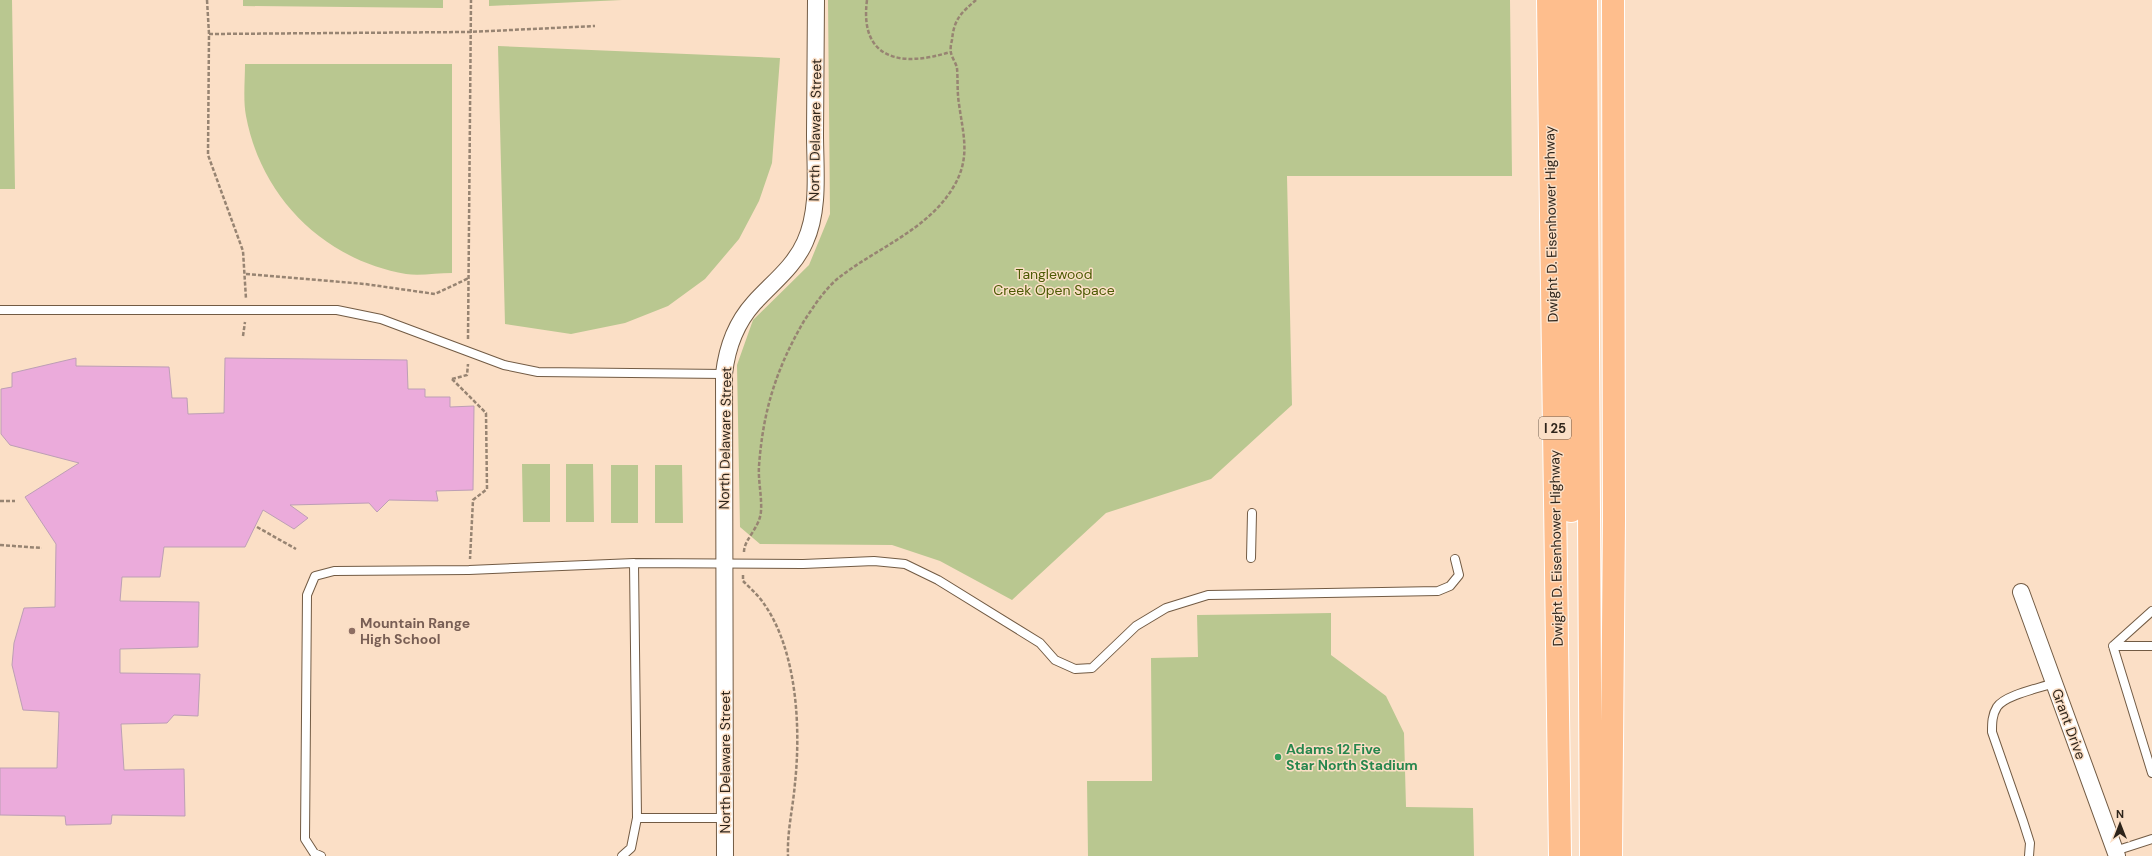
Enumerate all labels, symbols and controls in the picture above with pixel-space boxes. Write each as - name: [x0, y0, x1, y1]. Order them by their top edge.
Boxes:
- street label: North Delaware Street: [805, 58, 825, 202]
- street label: Dwight D. Eisenhower Highway: [1540, 125, 1562, 322]
- park label: Tanglewood Creek Open Space: [993, 265, 1115, 299]
- street label: North Delaware Street: [715, 366, 735, 510]
- road number: I 25: [1539, 417, 1571, 439]
- street label: Dwight D. Eisenhower Highway: [1545, 449, 1567, 646]
- place label: Mountain Range High School: [360, 614, 470, 648]
- marker: Mountain Range High School: [347, 626, 357, 636]
- street label: Grant Drive: [2048, 686, 2090, 762]
- street label: North Delaware Street: [716, 691, 734, 833]
- place label: Adams 12 Five Star North Stadium: [1286, 740, 1418, 774]
- marker: Adams 12 Five Star North Stadium: [1273, 752, 1283, 762]
- north arrow: [2100, 804, 2140, 844]
- text: N: [2116, 807, 2124, 821]

